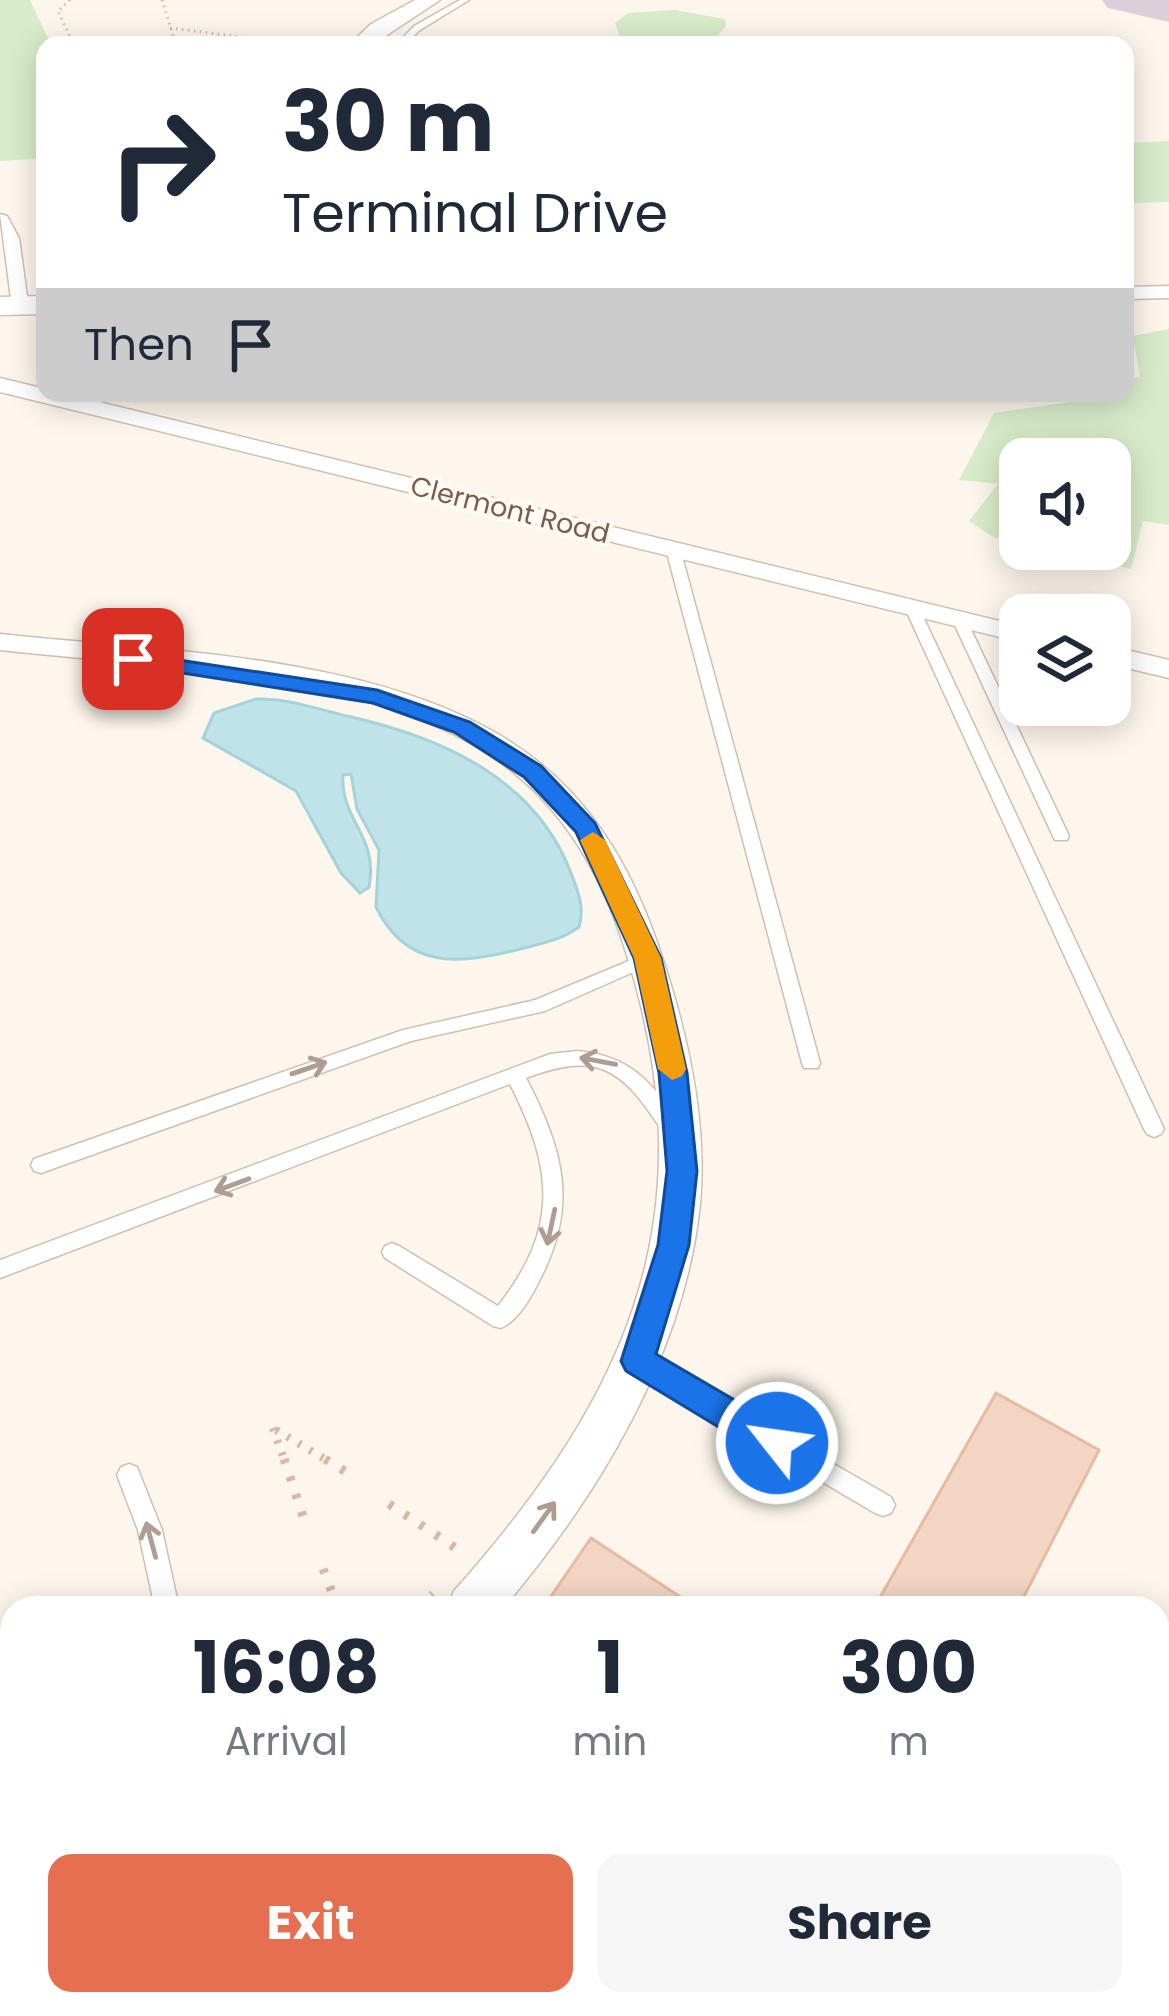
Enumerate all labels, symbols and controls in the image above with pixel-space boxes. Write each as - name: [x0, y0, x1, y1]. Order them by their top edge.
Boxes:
- text: 30 m: [282, 63, 494, 180]
- icon: right: [84, 84, 240, 240]
- text: Terminal Drive: [282, 175, 668, 251]
- icon: arrive: [218, 312, 284, 378]
- text: Then: [84, 313, 194, 376]
- map controls: [999, 438, 1131, 726]
- button: sound: [999, 438, 1131, 570]
- street label: Clermont Road: [407, 467, 614, 552]
- button: layers: [999, 594, 1131, 726]
- pin: [82, 608, 184, 710]
- icon: arrive: [100, 626, 166, 692]
- one-way arrow: [579, 1049, 618, 1071]
- one-way arrow: [289, 1056, 327, 1078]
- one-way arrow: [214, 1176, 251, 1198]
- one-way arrow: [539, 1207, 561, 1246]
- position arrow: [714, 1380, 840, 1506]
- one-way arrow: [530, 1501, 556, 1534]
- one-way arrow: [139, 1522, 161, 1560]
- text: 16:08: [193, 1617, 380, 1718]
- text: 1: [596, 1617, 623, 1718]
- text: 300: [840, 1617, 977, 1718]
- text: Arrival: [225, 1714, 348, 1769]
- text: min: [572, 1714, 647, 1769]
- text: m: [888, 1714, 929, 1769]
- button: Exit: [48, 1854, 573, 1992]
- button: Share: [597, 1854, 1122, 1992]

